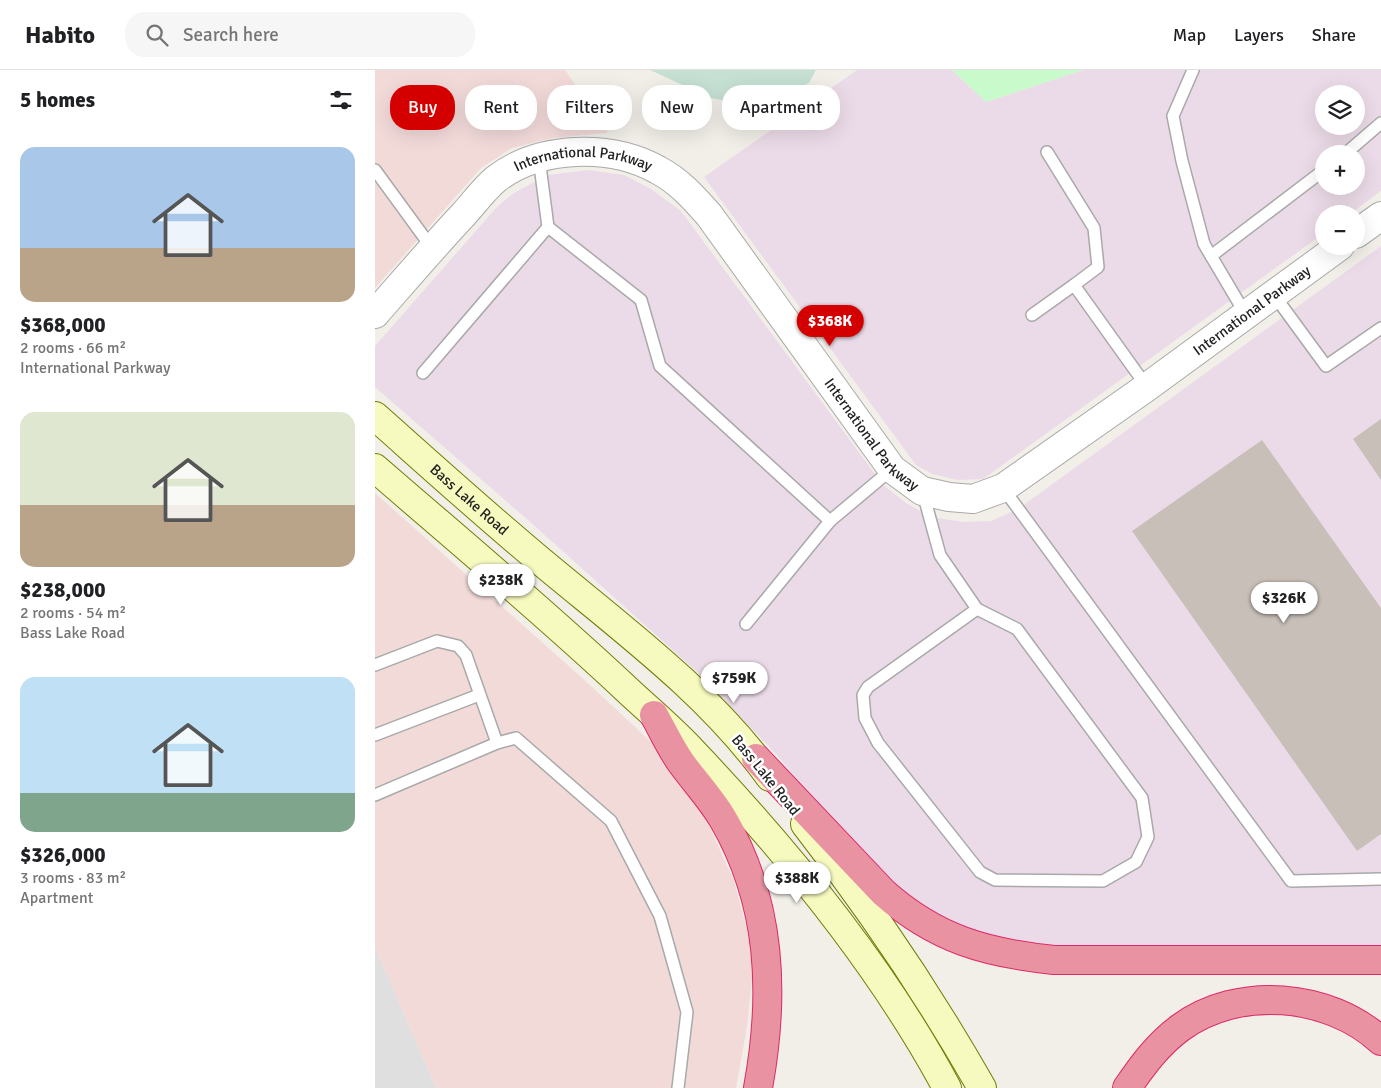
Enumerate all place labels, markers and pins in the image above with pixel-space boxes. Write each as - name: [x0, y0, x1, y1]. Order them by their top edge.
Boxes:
- pin: $368K: [795, 304, 865, 347]
- pin: $238K: [466, 564, 536, 606]
- pin: $326K: [1249, 582, 1319, 624]
- pin: $759K: [699, 662, 769, 704]
- pin: $388K: [762, 862, 832, 904]

